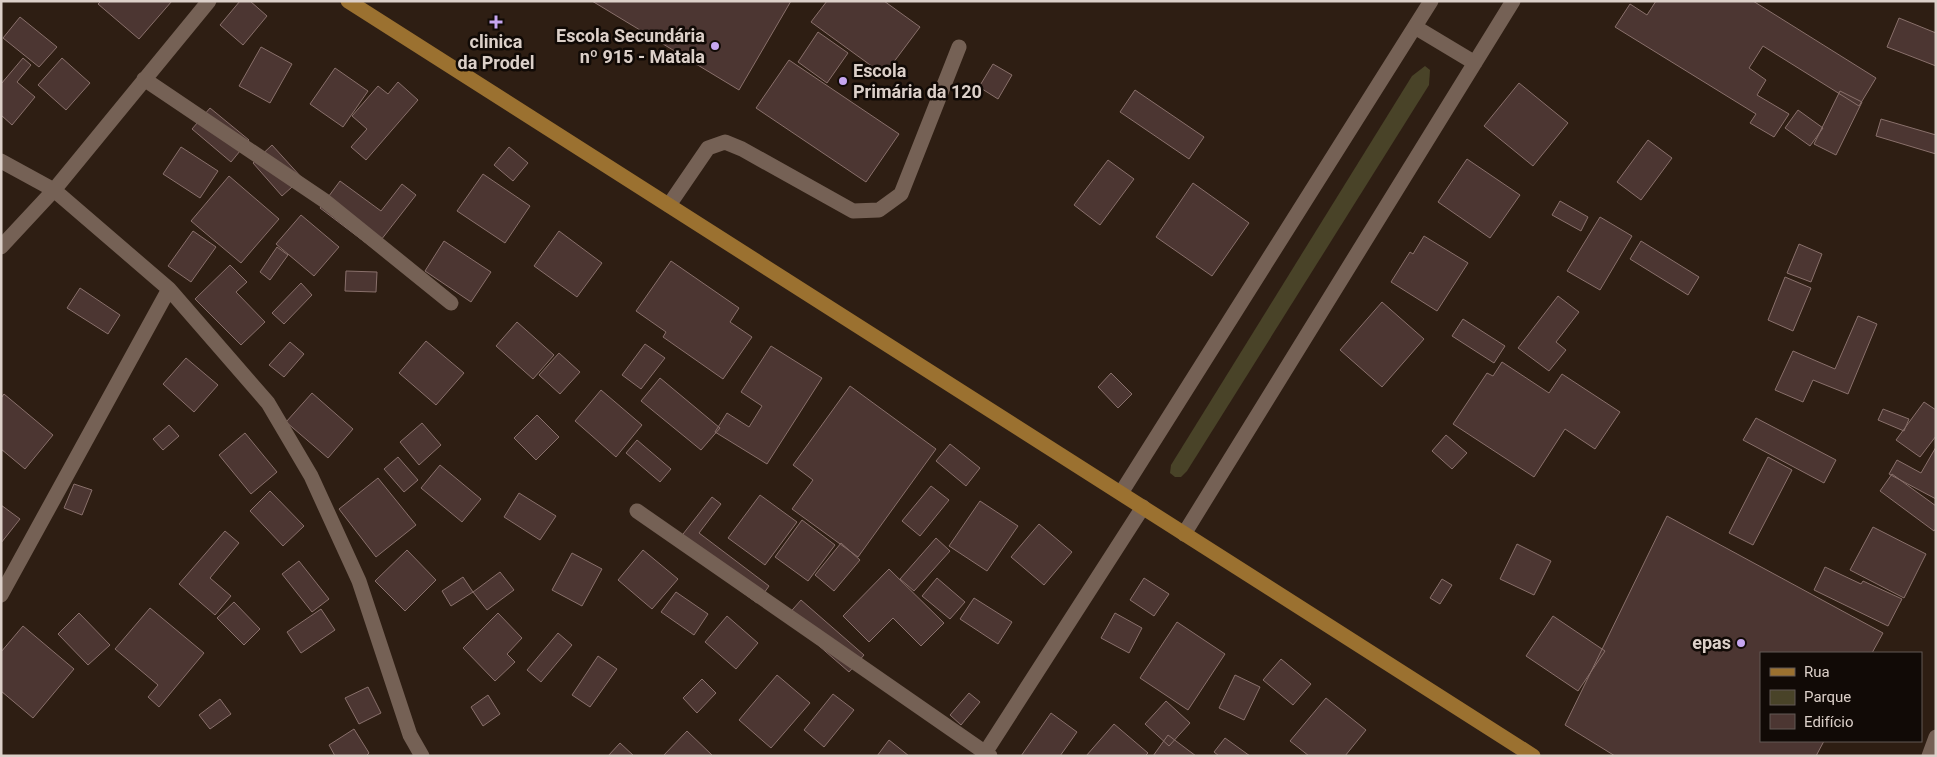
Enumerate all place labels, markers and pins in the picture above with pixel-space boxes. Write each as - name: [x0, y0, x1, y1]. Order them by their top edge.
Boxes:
- marker: clinica da Prodel: [489, 15, 503, 29]
- place label: Escola Secundária nº 915 - Matala: [556, 25, 705, 67]
- place label: clinica da Prodel: [458, 31, 534, 73]
- marker: Escola Secundária nº 915 - Matala: [709, 40, 721, 52]
- place label: Escola Primária da 120: [853, 60, 982, 102]
- marker: Escola Primária da 120: [837, 75, 849, 87]
- place label: epas: [1692, 632, 1731, 653]
- marker: epas: [1735, 637, 1747, 649]

